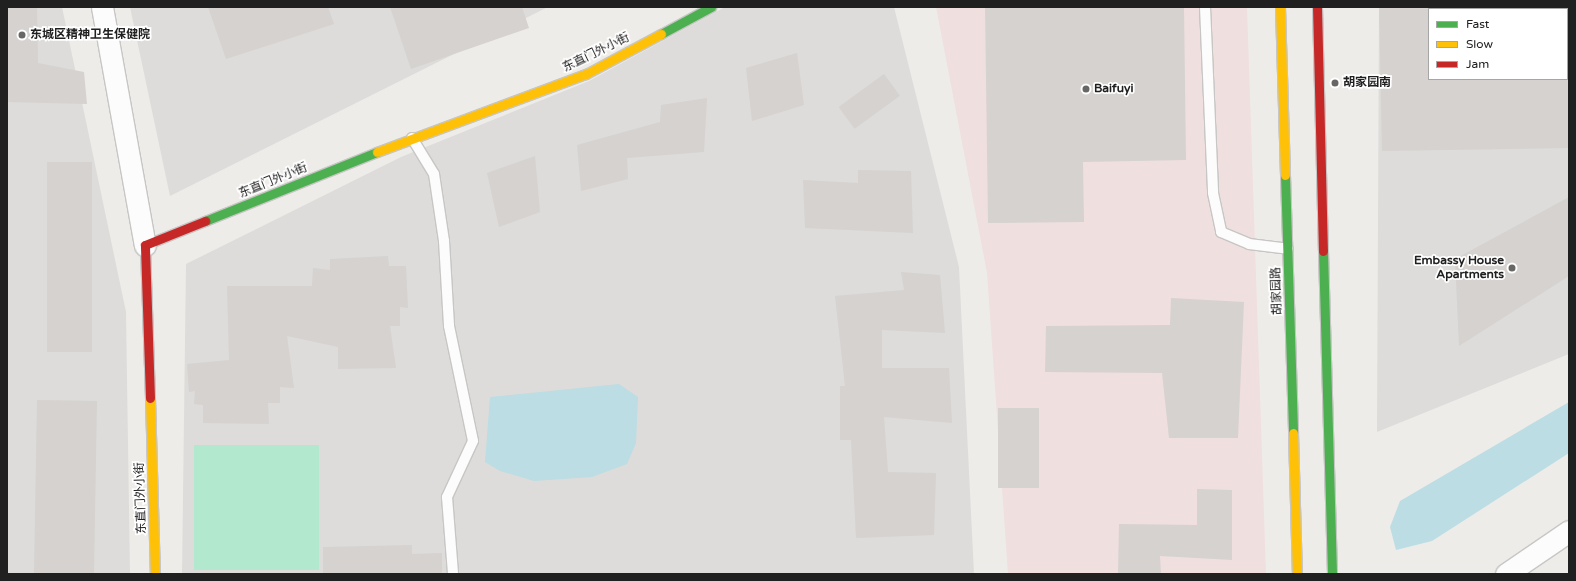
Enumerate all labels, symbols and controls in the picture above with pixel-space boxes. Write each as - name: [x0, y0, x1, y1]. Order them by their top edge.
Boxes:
- legend: [1428, 8, 1568, 80]
- text: Fast: [1466, 17, 1489, 31]
- place label: 东城区精神卫生保健院: [30, 28, 150, 42]
- marker: 东城区精神卫生保健院: [17, 30, 27, 40]
- street label: 东直门外小街: [560, 31, 632, 75]
- text: Slow: [1466, 37, 1493, 51]
- text: Jam: [1466, 57, 1489, 71]
- place label: 胡家园南: [1343, 76, 1391, 90]
- marker: 胡家园南: [1330, 78, 1340, 88]
- place label: Baifuyi: [1094, 82, 1133, 96]
- marker: Baifuyi: [1081, 84, 1091, 94]
- street label: 东直门外小街: [237, 161, 309, 201]
- place label: Embassy House Apartments: [1414, 254, 1504, 282]
- marker: Embassy House Apartments: [1507, 263, 1517, 273]
- street label: 胡家园路: [1269, 267, 1285, 315]
- street label: 东直门外小街: [133, 462, 149, 534]

